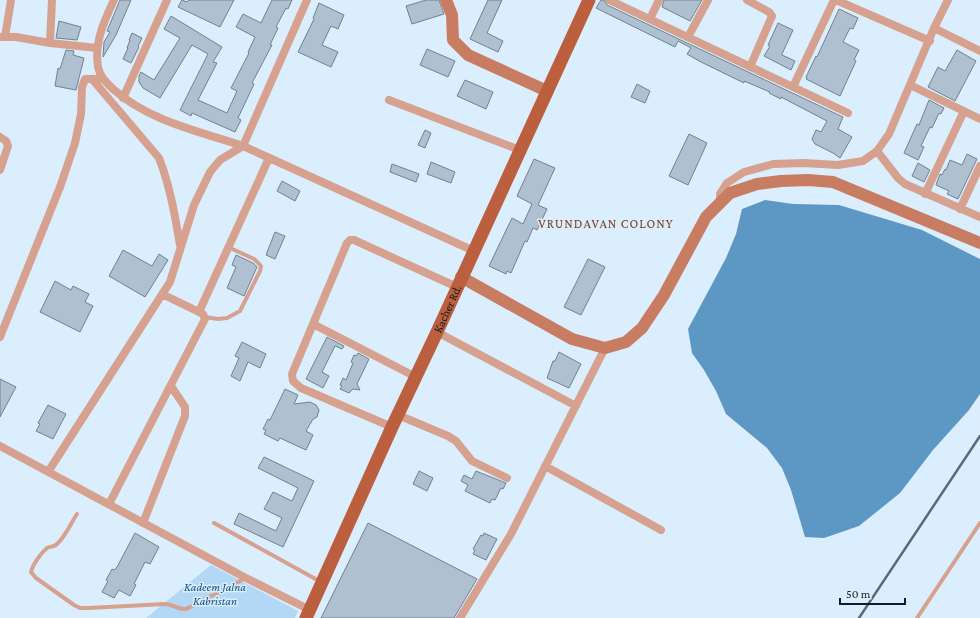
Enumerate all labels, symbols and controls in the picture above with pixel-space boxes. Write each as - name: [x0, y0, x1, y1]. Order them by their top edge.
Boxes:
- district label: VRUNDAVAN COLONY: [538, 216, 674, 231]
- street label: Kacher Rd.: [431, 283, 465, 335]
- park label: Kadeem Jalna Kabristan: [184, 580, 246, 608]
- scale bar: [840, 580, 905, 606]
- text: 50 m: [846, 587, 871, 601]

